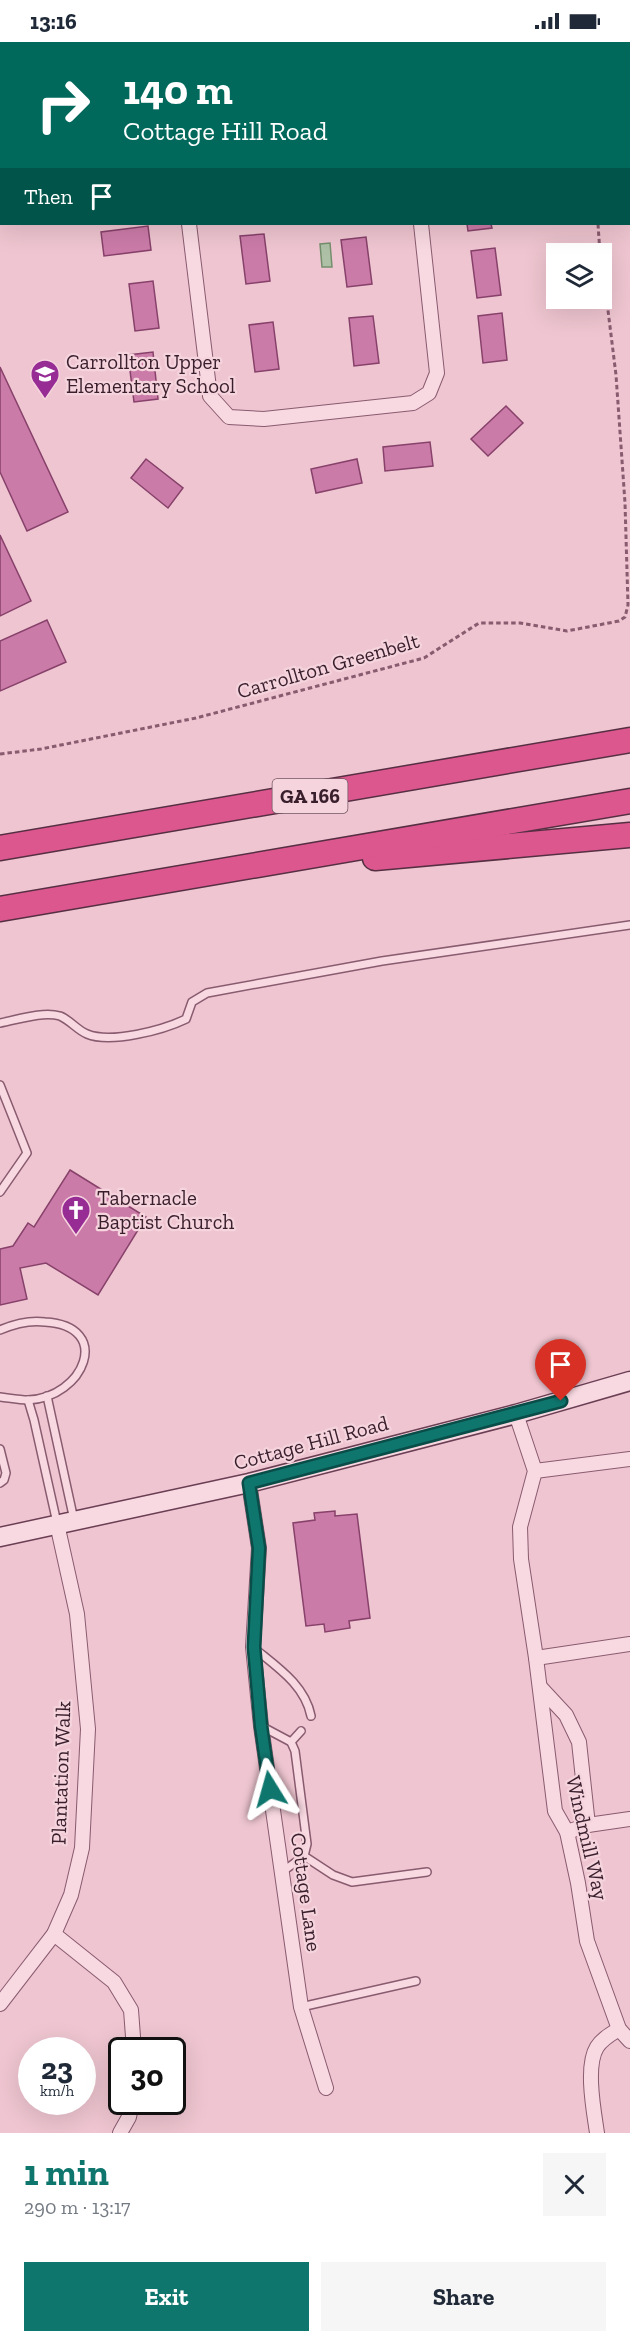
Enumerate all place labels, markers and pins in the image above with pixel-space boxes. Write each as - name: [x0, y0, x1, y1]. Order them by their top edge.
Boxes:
- place label: Carrollton Upper Elementary School: [66, 349, 236, 398]
- school or university icon: Carrollton Upper Elementary School: [29, 358, 61, 400]
- place label: Tabernacle Baptist Church: [97, 1185, 234, 1234]
- church icon: Tabernacle Baptist Church: [60, 1194, 92, 1236]
- pin: [535, 1339, 586, 1401]

